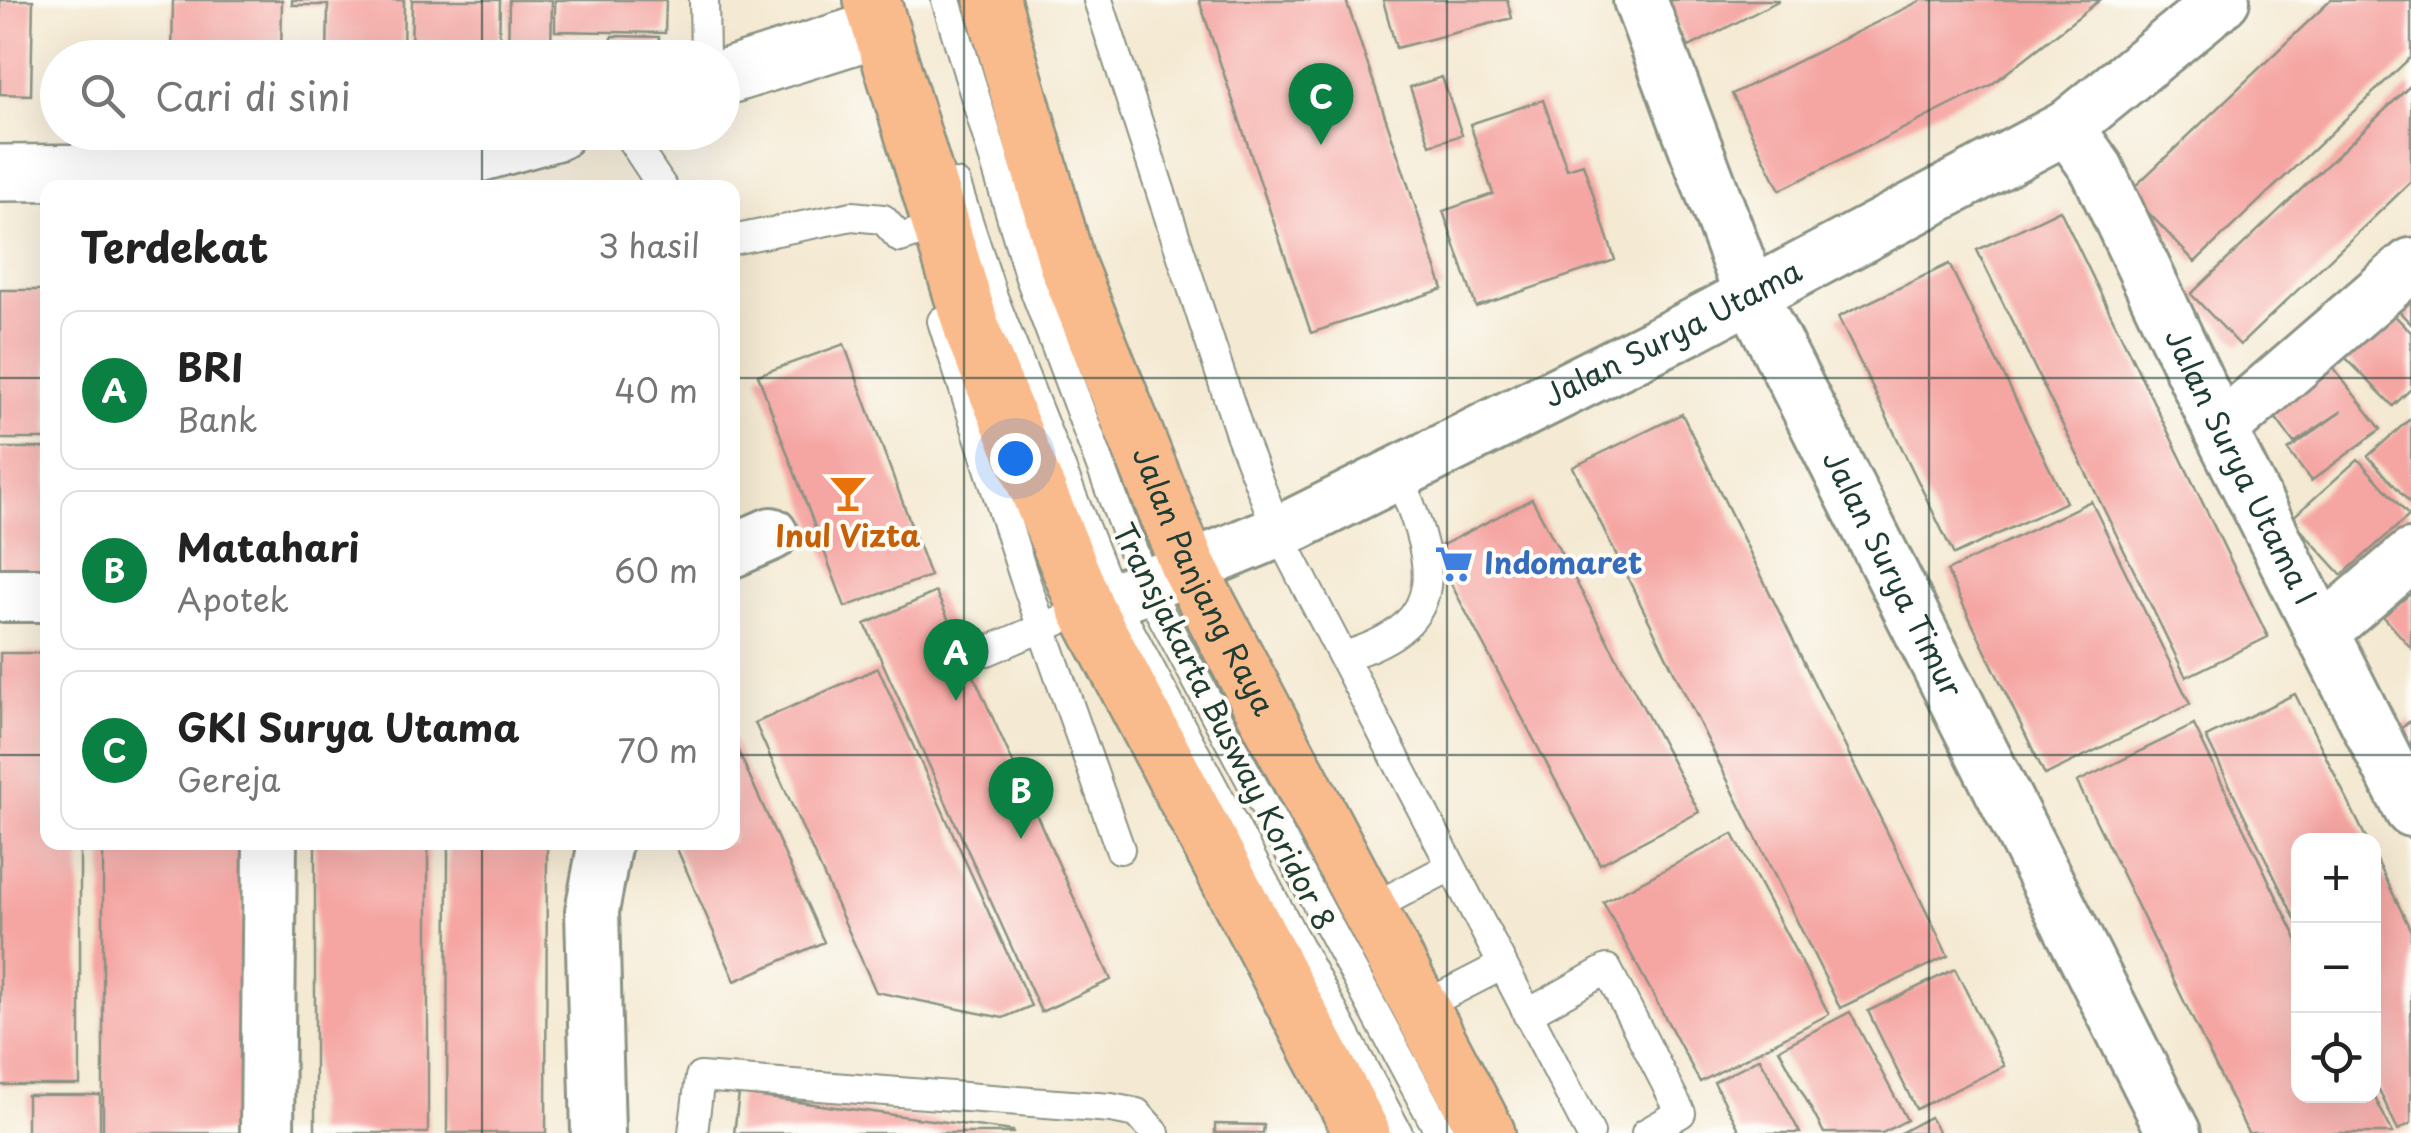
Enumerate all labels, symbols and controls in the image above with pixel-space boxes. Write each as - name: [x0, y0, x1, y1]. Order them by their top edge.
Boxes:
- search box: [40, 40, 740, 150]
- pin: C: [1288, 62, 1354, 145]
- text: Cari di sini: [155, 67, 351, 124]
- icon: search: [75, 68, 130, 123]
- text: Terdekat: [80, 214, 268, 277]
- text: 3 hasil: [598, 221, 700, 269]
- street label: Jalan Surya Utama: [1535, 247, 1809, 417]
- street label: Jalan Surya Utama I: [2155, 320, 2329, 612]
- text: BRI: [177, 338, 243, 395]
- text: A: [102, 366, 127, 414]
- text: 40 m: [614, 366, 698, 414]
- text: Bank: [177, 395, 257, 443]
- your location: [990, 433, 1041, 484]
- street label: Jalan Panjang Raya: [1123, 440, 1288, 723]
- street label: Jalan Surya Timur: [1813, 442, 1976, 705]
- bar icon: Inul Vizta: [827, 472, 869, 514]
- place label: Inul Vizta: [775, 512, 921, 557]
- street label: Transjakarta Busway Koridor 8: [1103, 514, 1348, 937]
- text: Matahari: [177, 518, 359, 575]
- place label: Indomaret: [1484, 539, 1642, 584]
- supermarket icon: Indomaret: [1433, 543, 1475, 585]
- text: B: [104, 546, 125, 594]
- text: 60 m: [614, 546, 698, 594]
- text: Apotek: [177, 575, 289, 623]
- pin: A: [924, 618, 988, 701]
- text: GKI Surya Utama: [177, 698, 520, 755]
- text: C: [102, 726, 127, 774]
- text: 70 m: [618, 726, 698, 774]
- text: Gereja: [177, 755, 281, 803]
- pin: B: [988, 756, 1054, 839]
- map controls: [2291, 833, 2381, 1103]
- button: +: [2291, 833, 2381, 923]
- button: −: [2291, 923, 2381, 1013]
- button: locate: [2291, 1013, 2381, 1103]

